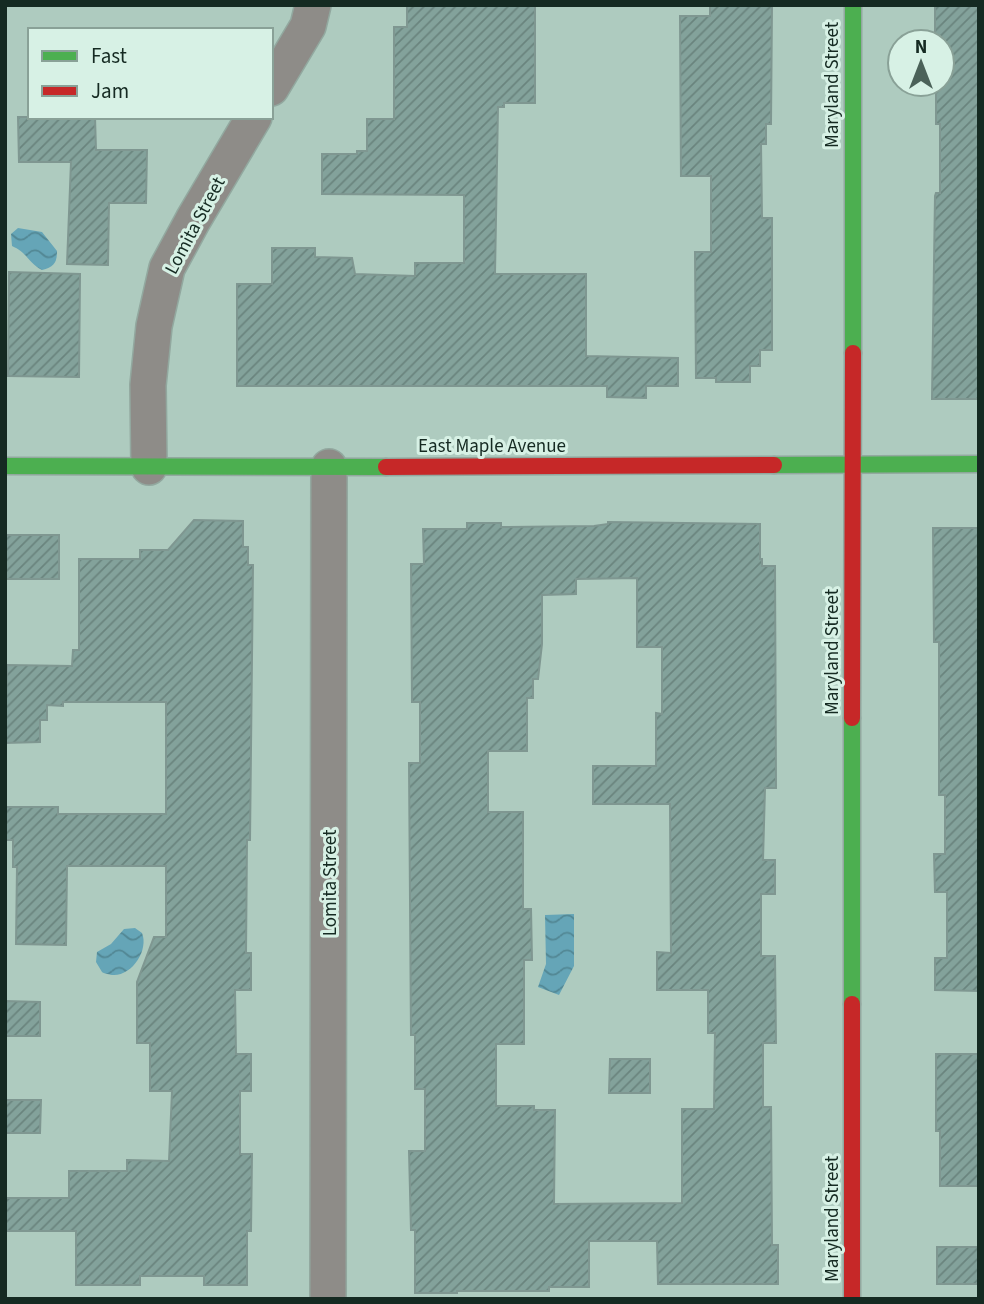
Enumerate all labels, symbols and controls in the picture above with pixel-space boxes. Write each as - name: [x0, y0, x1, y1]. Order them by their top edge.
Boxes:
- street label: Maryland Street: [819, 21, 846, 148]
- legend: [28, 28, 273, 119]
- north arrow: [886, 28, 956, 98]
- text: N: [915, 34, 927, 61]
- text: Fast: [91, 41, 127, 71]
- text: Jam: [91, 76, 129, 106]
- street label: Lomita Street: [158, 172, 233, 279]
- street label: East Maple Avenue: [418, 433, 566, 460]
- street label: Maryland Street: [819, 588, 846, 715]
- street label: Lomita Street: [317, 829, 344, 936]
- street label: Maryland Street: [819, 1155, 846, 1282]

